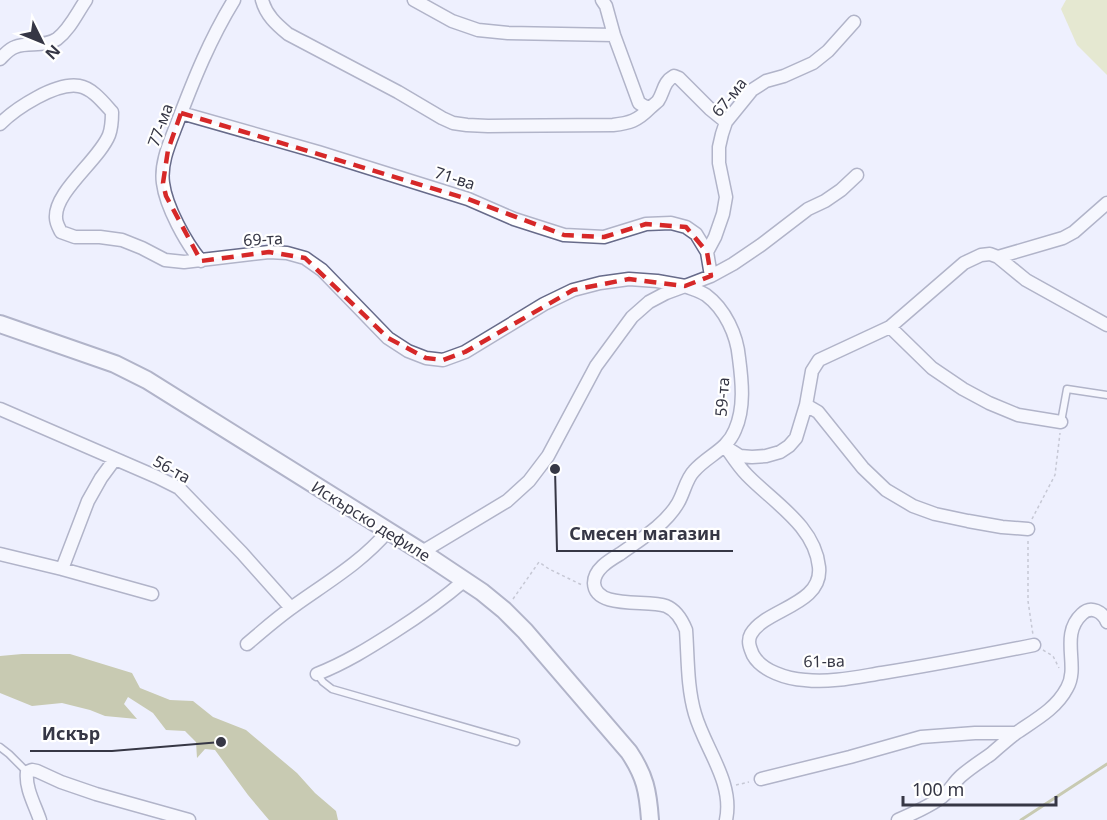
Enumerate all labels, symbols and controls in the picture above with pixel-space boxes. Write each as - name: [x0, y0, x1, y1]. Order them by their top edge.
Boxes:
- north arrow: [12, 12, 72, 72]
- text: N: [40, 40, 65, 64]
- street label: 67-ма: [706, 73, 752, 121]
- street label: 77-ма: [142, 100, 178, 150]
- street label: 71-ва: [432, 161, 478, 195]
- street label: 69-та: [243, 227, 283, 251]
- street label: 59-та: [710, 377, 734, 417]
- street label: 56-та: [149, 450, 195, 488]
- street label: Искърско дефиле: [307, 476, 435, 567]
- callout: Смесен магазин: [557, 515, 733, 551]
- text: Смесен магазин: [569, 521, 721, 545]
- street label: 61-ва: [803, 650, 845, 672]
- callout: Искър: [30, 715, 112, 751]
- text: Искър: [42, 721, 100, 745]
- scale bar: [903, 769, 1056, 807]
- text: 100 m: [912, 777, 964, 801]

